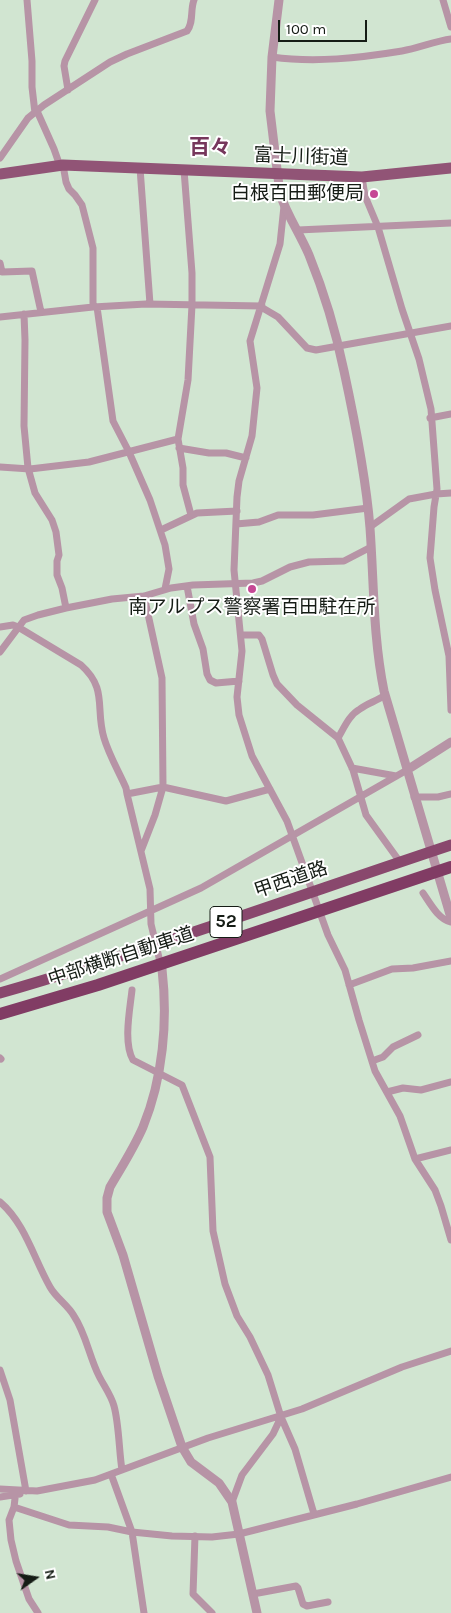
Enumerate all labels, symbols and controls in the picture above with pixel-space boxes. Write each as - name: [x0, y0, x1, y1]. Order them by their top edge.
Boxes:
- scale bar: [281, 10, 370, 42]
- text: 100 m: [286, 20, 326, 38]
- district label: 百々: [189, 135, 231, 161]
- street label: 富士川街道: [253, 144, 349, 170]
- place label: 白根百田郵便局: [231, 183, 364, 205]
- marker: 白根百田郵便局: [368, 188, 380, 200]
- marker: 南アルプス警察署百田駐在所: [246, 583, 258, 595]
- place label: 南アルプス警察署百田駐在所: [129, 597, 375, 619]
- street label: 甲西道路: [251, 857, 331, 903]
- road number: 52: [210, 906, 242, 938]
- street label: 中部横断自動車道: [45, 923, 197, 991]
- north arrow: [10, 1553, 60, 1603]
- text: N: [41, 1568, 60, 1581]

